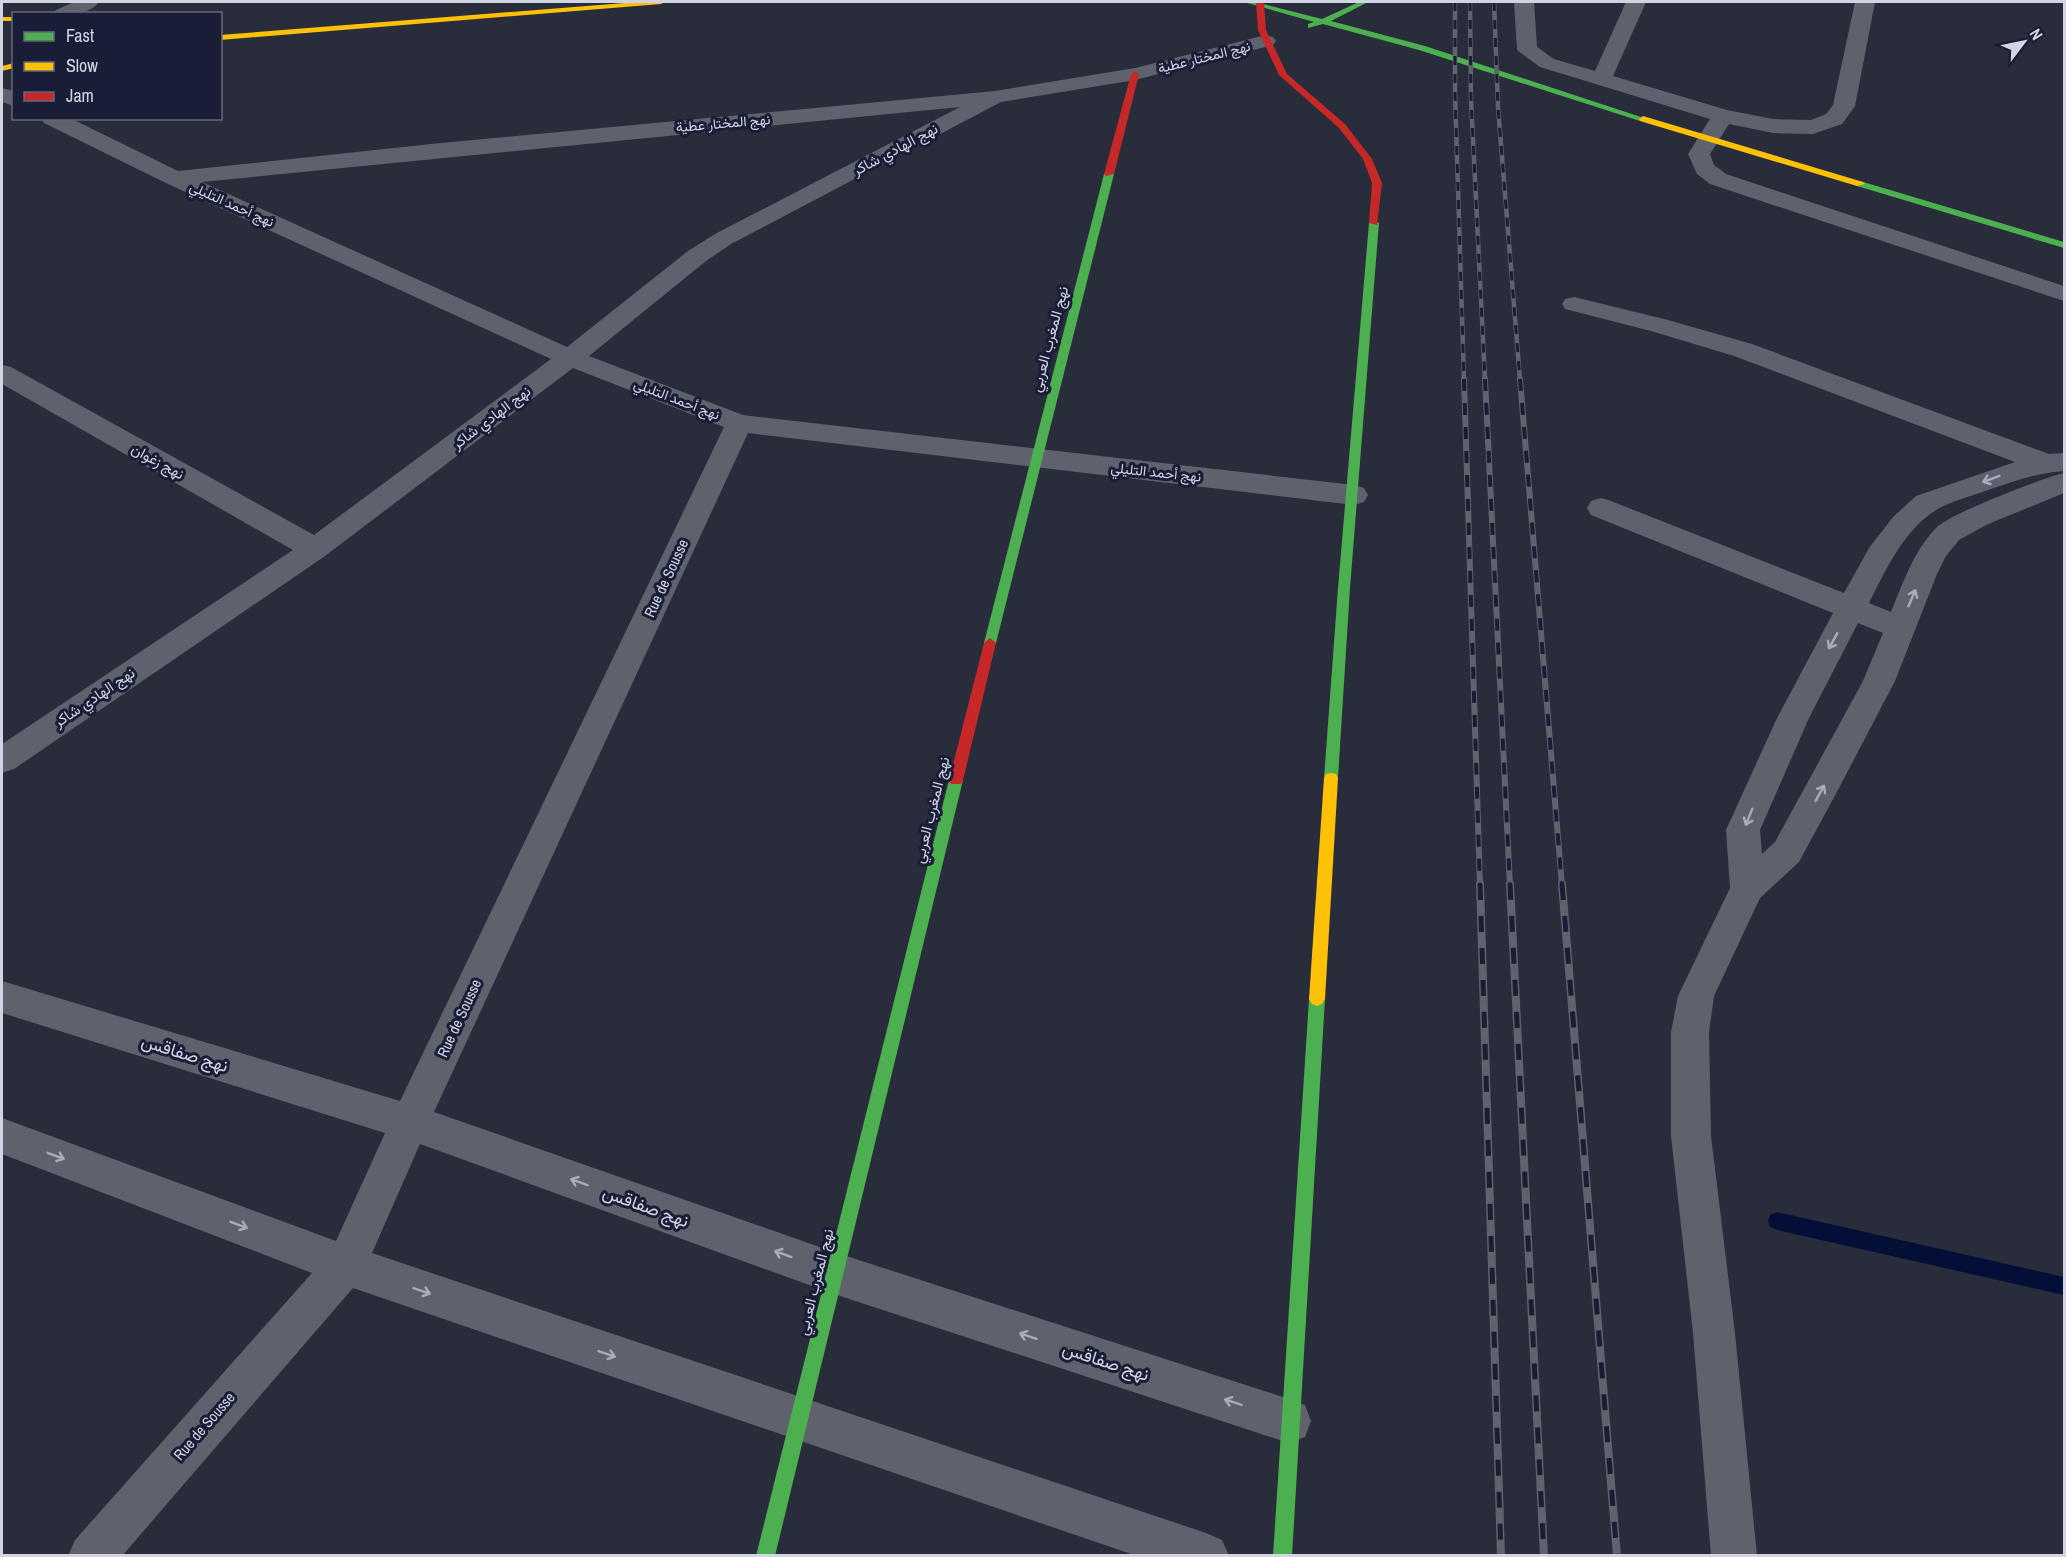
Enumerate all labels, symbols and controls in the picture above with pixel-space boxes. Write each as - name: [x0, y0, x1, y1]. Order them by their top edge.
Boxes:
- legend: [12, 12, 222, 120]
- north arrow: [1994, 12, 2054, 72]
- text: Fast: [66, 23, 94, 48]
- text: N: [2025, 24, 2049, 44]
- street label: نهج المختار عطية: [1156, 37, 1253, 79]
- text: Slow: [66, 53, 98, 78]
- text: Jam: [66, 83, 94, 108]
- street label: نهج المختار عطية: [675, 110, 771, 138]
- street label: نهج الهادي شاكر: [848, 118, 943, 183]
- street label: نهج أحمد التليلي: [186, 177, 277, 233]
- street label: نهج المغرب العربي: [1025, 284, 1076, 395]
- street label: نهج أحمد التليلي: [630, 374, 723, 426]
- street label: نهج الهادي شاكر: [446, 380, 537, 457]
- street label: نهج زغوان: [127, 438, 188, 485]
- street label: نهج أحمد التليلي: [1110, 458, 1202, 489]
- one-way arrow: [1982, 475, 2001, 486]
- street label: Rue de Sousse: [639, 535, 693, 621]
- one-way arrow: [1907, 589, 1918, 607]
- one-way arrow: [1827, 632, 1838, 650]
- street label: نهج الهادي شاكر: [48, 662, 141, 735]
- street label: نهج المغرب العربي: [908, 755, 957, 866]
- one-way arrow: [1815, 784, 1826, 802]
- one-way arrow: [1742, 807, 1753, 826]
- street label: Rue de Sousse: [432, 975, 486, 1061]
- street label: نهج صفاقس: [138, 1028, 232, 1078]
- one-way arrow: [46, 1151, 65, 1162]
- one-way arrow: [570, 1176, 589, 1187]
- street label: نهج صفاقس: [600, 1179, 692, 1233]
- one-way arrow: [229, 1220, 248, 1231]
- street label: نهج المغرب العربي: [792, 1227, 841, 1338]
- one-way arrow: [774, 1248, 793, 1259]
- one-way arrow: [412, 1287, 431, 1298]
- one-way arrow: [1019, 1329, 1038, 1340]
- street label: نهج صفاقس: [1059, 1335, 1153, 1387]
- one-way arrow: [597, 1349, 616, 1360]
- street label: Rue de Sousse: [168, 1387, 240, 1465]
- one-way arrow: [1224, 1396, 1243, 1407]

